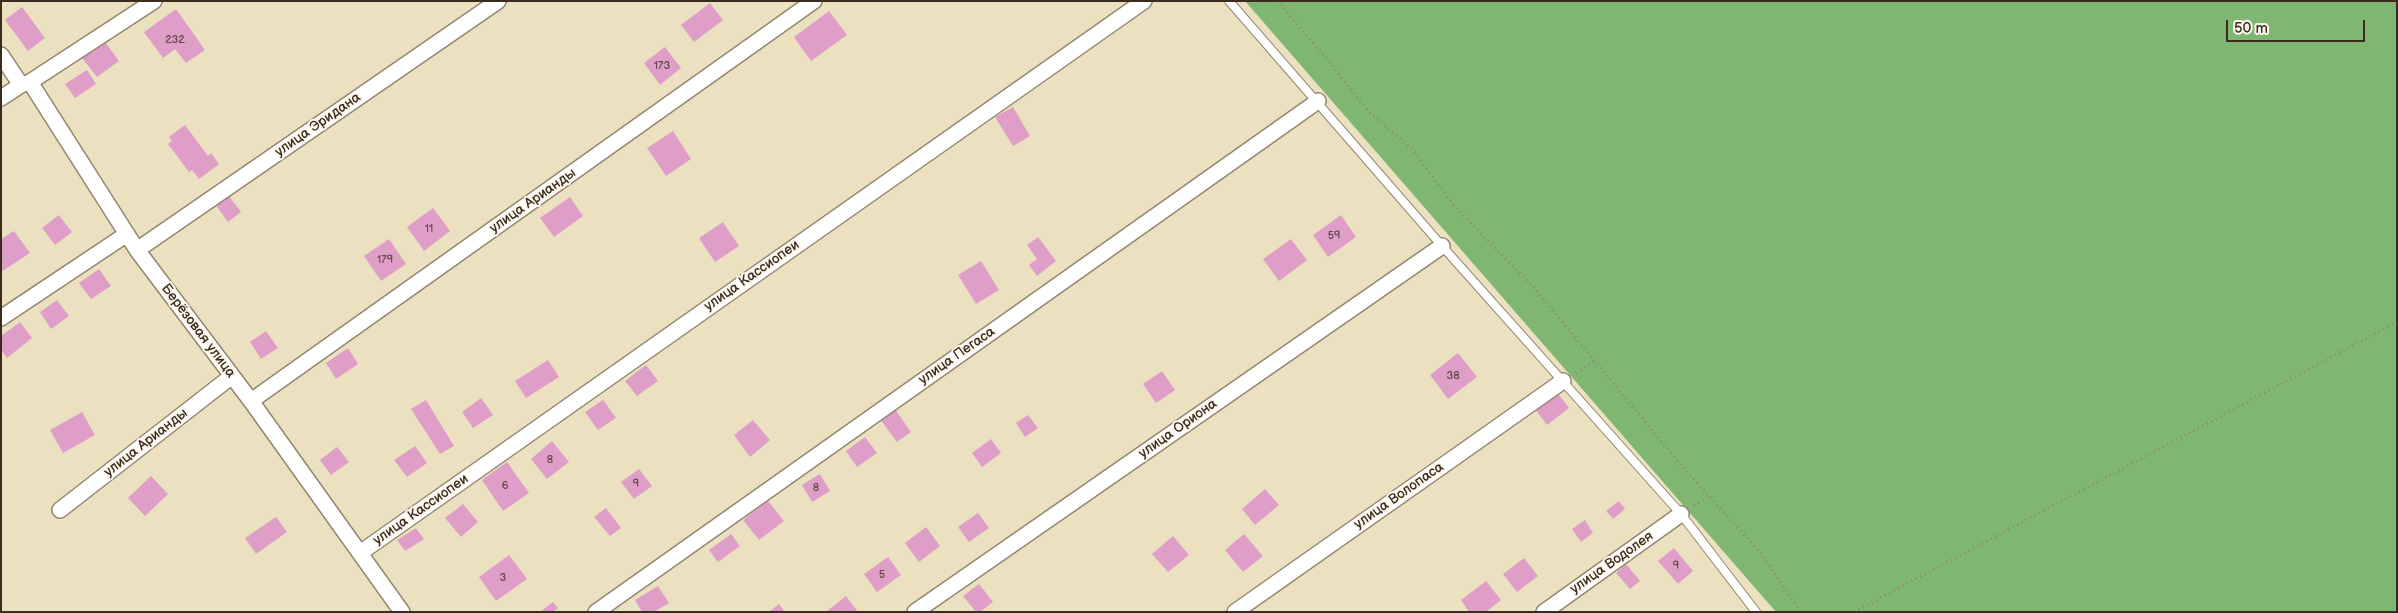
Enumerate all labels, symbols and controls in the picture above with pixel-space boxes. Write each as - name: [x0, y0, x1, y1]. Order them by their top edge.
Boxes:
- scale bar: [2228, 10, 2367, 42]
- text: 50 m: [2234, 19, 2268, 38]
- house number: 232: [165, 33, 185, 47]
- house number: 173: [654, 59, 670, 73]
- street label: улица Эридана: [272, 89, 364, 161]
- street label: улица Арианды: [487, 165, 579, 237]
- house number: 11: [425, 222, 433, 236]
- house number: 59: [1328, 229, 1340, 243]
- street label: улица Кассиопеи: [701, 237, 803, 315]
- house number: 179: [377, 253, 393, 267]
- street label: Берёзовая улица: [157, 281, 239, 381]
- street label: улица Пегаса: [916, 323, 998, 389]
- house number: 38: [1446, 369, 1460, 383]
- street label: улица Ориона: [1136, 396, 1220, 462]
- street label: улица Арианды: [101, 405, 191, 481]
- house number: 8: [547, 453, 553, 467]
- street label: улица Волопаса: [1351, 459, 1447, 533]
- street label: улица Кассиопеи: [370, 471, 472, 549]
- house number: 9: [633, 477, 639, 491]
- house number: 6: [502, 479, 508, 493]
- house number: 8: [813, 481, 819, 495]
- street label: улица Водолея: [1567, 528, 1657, 598]
- house number: 9: [1673, 559, 1679, 573]
- house number: 5: [879, 568, 885, 582]
- house number: 3: [500, 571, 506, 585]

